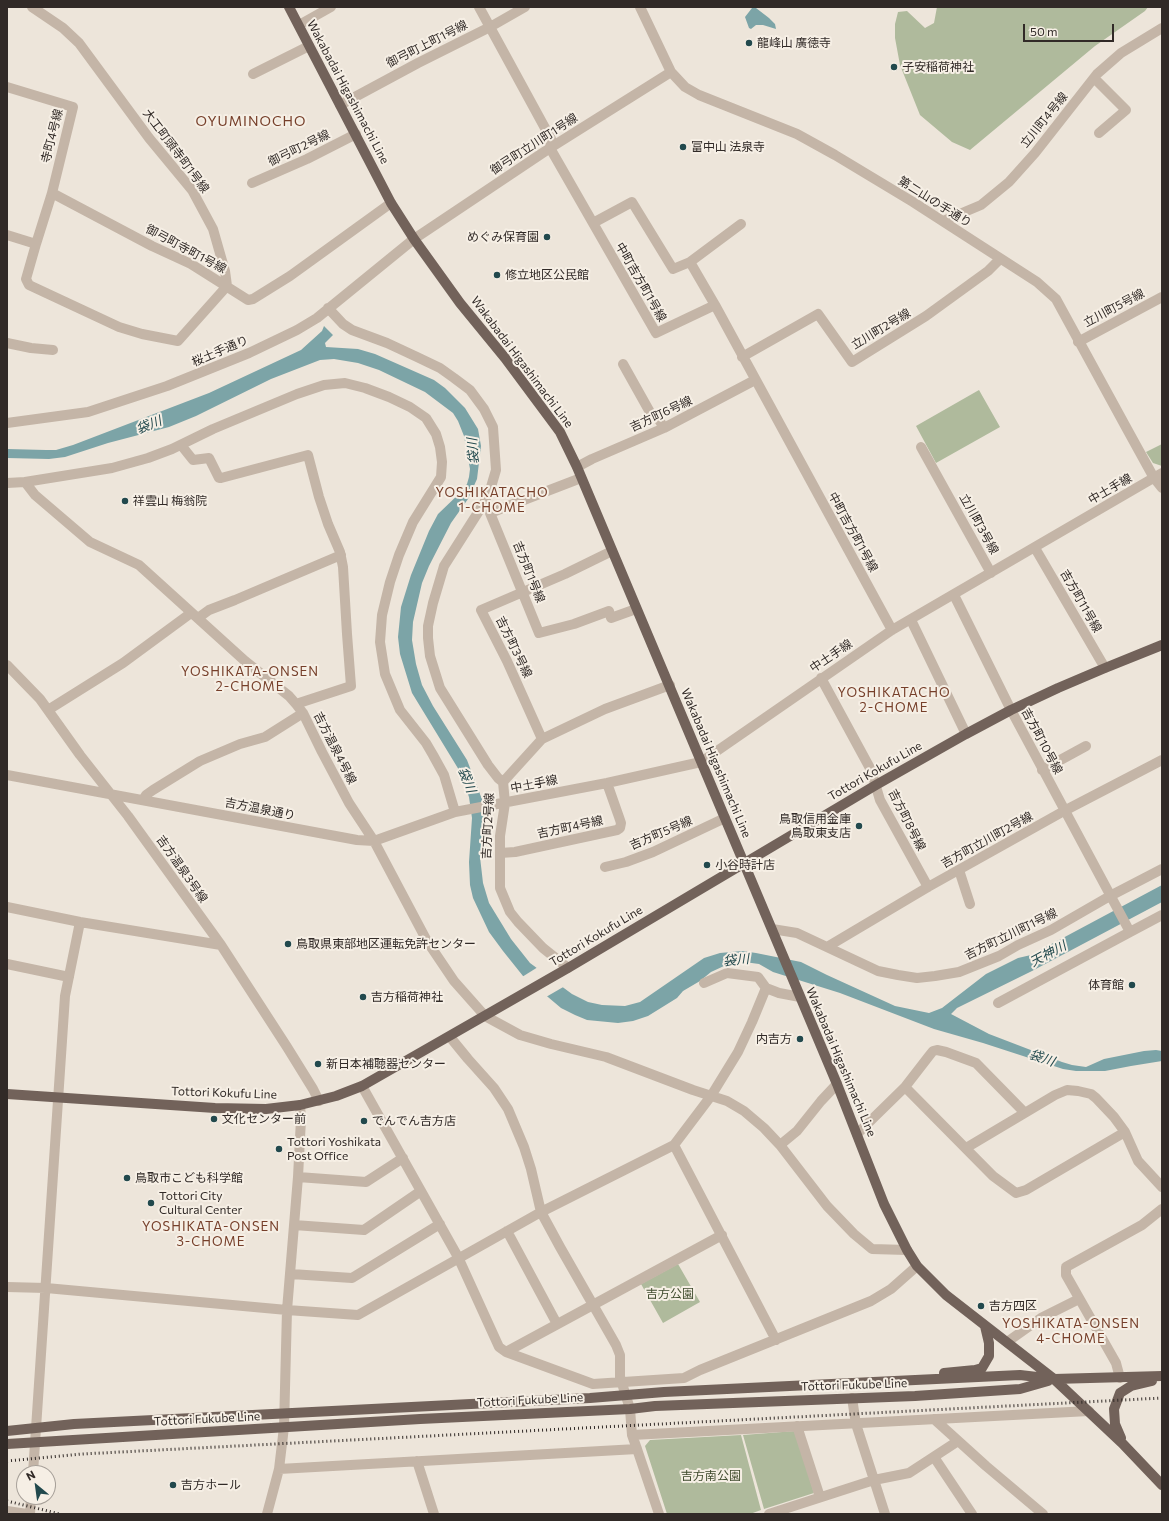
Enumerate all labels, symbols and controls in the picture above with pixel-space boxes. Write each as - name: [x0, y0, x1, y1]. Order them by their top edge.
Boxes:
- scale bar: [1025, 16, 1116, 42]
- street label: 御弓町上町1号線: [384, 17, 470, 71]
- street label: Wakabadai Higashimachi Line: [304, 18, 392, 166]
- text: 50 m: [1030, 24, 1058, 38]
- place label: 龍峰山 廣徳寺: [757, 36, 831, 50]
- marker: 龍峰山 廣徳寺: [744, 38, 754, 48]
- place label: 子安稲荷神社: [902, 60, 974, 74]
- marker: 子安稲荷神社: [889, 62, 899, 72]
- street label: 立川町4号線: [1017, 89, 1071, 151]
- street label: 大工町頭寺町1号線: [140, 106, 212, 196]
- street label: 寺町4号線: [38, 107, 66, 165]
- street label: 御弓町立川町1号線: [488, 110, 580, 178]
- district label: OYUMINOCHO: [196, 113, 306, 129]
- street label: 御弓町2号線: [266, 127, 332, 169]
- place label: 富中山 法泉寺: [691, 140, 765, 154]
- marker: 富中山 法泉寺: [678, 142, 688, 152]
- street label: 第二山の手通り: [896, 174, 974, 230]
- street label: 御弓町寺町1号線: [143, 222, 229, 276]
- place label: めぐみ保育園: [467, 230, 539, 244]
- marker: めぐみ保育園: [542, 232, 552, 242]
- street label: 中町吉方町1号線: [612, 240, 670, 324]
- place label: 修立地区公民館: [505, 268, 589, 282]
- marker: 修立地区公民館: [492, 270, 502, 280]
- street label: 立川町5号線: [1081, 286, 1147, 330]
- street label: Wakabadai Higashimachi Line: [468, 293, 576, 431]
- street label: 立川町2号線: [849, 306, 913, 352]
- street label: 桜土手通り: [190, 333, 250, 369]
- street label: 吉方町6号線: [627, 393, 695, 435]
- water label: 袋川: [134, 413, 164, 437]
- water label: 袋川: [464, 437, 482, 465]
- street label: 中土手線: [1086, 471, 1134, 507]
- district label: YOSHIKATACHO 1-CHOME: [435, 485, 549, 516]
- street label: 中町吉方町1号線: [825, 490, 881, 574]
- street label: 立川町3号線: [956, 491, 1002, 557]
- place label: 祥雲山 梅翁院: [133, 494, 207, 508]
- marker: 祥雲山 梅翁院: [120, 496, 130, 506]
- street label: 吉方町1号線: [510, 539, 548, 605]
- street label: 吉方町11号線: [1057, 567, 1105, 635]
- street label: 吉方町3号線: [493, 614, 535, 680]
- street label: 中土手線: [807, 637, 855, 675]
- district label: YOSHIKATA-ONSEN 2-CHOME: [181, 664, 319, 695]
- district label: YOSHIKATACHO 2-CHOME: [837, 685, 951, 716]
- street label: Wakabadai Higashimachi Line: [678, 686, 754, 840]
- street label: 吉方町10号線: [1019, 705, 1065, 777]
- street label: 吉方温泉4号線: [311, 709, 359, 787]
- street label: Tottori Kokufu Line: [826, 738, 924, 804]
- water label: 袋川: [455, 765, 479, 795]
- street label: 中土手線: [509, 772, 559, 796]
- street label: 吉方町8号線: [885, 787, 929, 853]
- street label: 吉方町2号線: [479, 792, 497, 860]
- street label: 吉方温泉通り: [223, 795, 297, 823]
- street label: 吉方町立川町2号線: [939, 809, 1035, 871]
- place label: 鳥取信用金庫 鳥取東支店: [779, 812, 851, 840]
- street label: 吉方町4号線: [536, 813, 604, 841]
- street label: 吉方町5号線: [627, 813, 695, 853]
- marker: 鳥取信用金庫 鳥取東支店: [854, 821, 864, 831]
- street label: 吉方温泉3号線: [153, 833, 211, 905]
- place label: 小谷時計店: [715, 858, 775, 872]
- marker: 小谷時計店: [702, 860, 712, 870]
- street label: Tottori Kokufu Line: [547, 903, 645, 969]
- street label: 吉方町立川町1号線: [962, 905, 1060, 963]
- place label: 鳥取県東部地区運転免許センター: [296, 937, 476, 951]
- water label: 天神川: [1027, 938, 1069, 970]
- marker: 鳥取県東部地区運転免許センター: [283, 939, 293, 949]
- water label: 袋川: [722, 951, 750, 969]
- place label: 体育館: [1088, 978, 1124, 992]
- marker: 体育館: [1127, 980, 1137, 990]
- street label: Wakabadai Higashimachi Line: [803, 985, 879, 1139]
- place label: 吉方稲荷神社: [371, 990, 443, 1004]
- marker: 吉方稲荷神社: [358, 992, 368, 1002]
- place label: 内吉方: [756, 1032, 792, 1046]
- marker: 内吉方: [795, 1034, 805, 1044]
- water label: 袋川: [1027, 1046, 1057, 1070]
- place label: 新日本補聴器センター: [326, 1057, 446, 1071]
- marker: 新日本補聴器センター: [313, 1059, 323, 1069]
- street label: Tottori Kokufu Line: [171, 1084, 277, 1102]
- place label: 文化センター前: [222, 1112, 306, 1126]
- marker: 文化センター前: [209, 1114, 219, 1124]
- place label: でんでん吉方店: [372, 1114, 456, 1128]
- marker: でんでん吉方店: [359, 1116, 369, 1126]
- place label: Tottori Yoshikata Post Office: [287, 1135, 381, 1163]
- marker: Tottori Yoshikata Post Office: [274, 1144, 284, 1154]
- place label: 鳥取市こども科学館: [135, 1171, 243, 1185]
- marker: 鳥取市こども科学館: [122, 1173, 132, 1183]
- place label: Tottori City Cultural Center: [159, 1189, 242, 1217]
- marker: Tottori City Cultural Center: [146, 1198, 156, 1208]
- district label: YOSHIKATA-ONSEN 3-CHOME: [142, 1219, 280, 1250]
- park label: 吉方公園: [646, 1287, 694, 1301]
- place label: 吉方四区: [989, 1299, 1037, 1313]
- marker: 吉方四区: [976, 1301, 986, 1311]
- district label: YOSHIKATA-ONSEN 4-CHOME: [1002, 1316, 1140, 1347]
- street label: Tottori Fukube Line: [801, 1376, 907, 1394]
- street label: Tottori Fukube Line: [476, 1390, 584, 1410]
- street label: Tottori Fukube Line: [153, 1409, 261, 1429]
- north arrow: [16, 1465, 56, 1505]
- text: N: [24, 1467, 37, 1483]
- park label: 吉方南公園: [681, 1469, 741, 1483]
- place label: 吉方ホール: [181, 1478, 241, 1492]
- marker: 吉方ホール: [168, 1480, 178, 1490]

